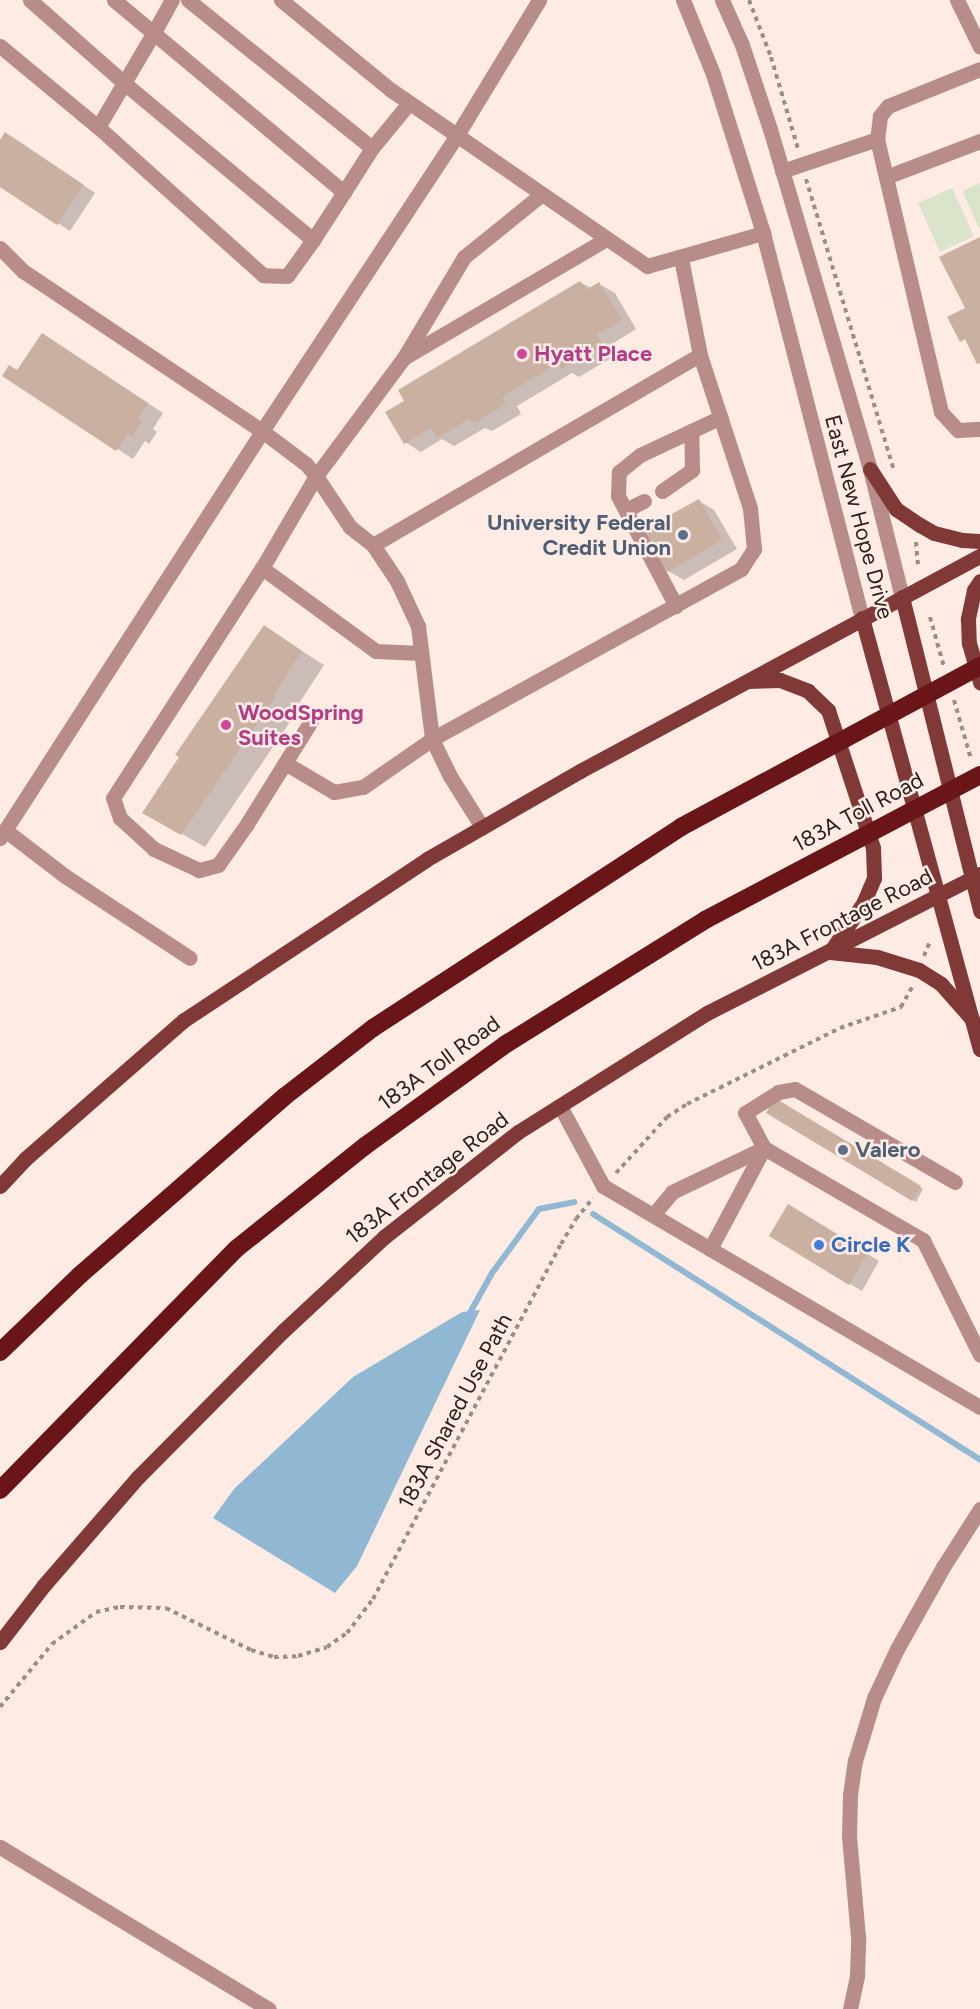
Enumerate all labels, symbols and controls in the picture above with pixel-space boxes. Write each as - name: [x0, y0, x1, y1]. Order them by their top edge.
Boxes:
- place label: Hyatt Place: [534, 341, 652, 367]
- marker: Hyatt Place: [515, 347, 529, 361]
- street label: East New Hope Drive: [819, 412, 899, 622]
- place label: University Federal Credit Union: [487, 509, 671, 560]
- marker: University Federal Credit Union: [676, 528, 690, 542]
- place label: WoodSpring Suites: [238, 699, 364, 750]
- marker: WoodSpring Suites: [219, 718, 233, 732]
- street label: 183A Toll Road: [788, 766, 928, 858]
- street label: 183A Frontage Road: [747, 863, 937, 977]
- street label: 183A Toll Road: [373, 1010, 505, 1116]
- street label: 183A Frontage Road: [340, 1106, 514, 1250]
- place label: Valero: [855, 1137, 920, 1163]
- marker: Valero: [836, 1143, 850, 1157]
- place label: Circle K: [831, 1232, 911, 1258]
- marker: Circle K: [812, 1238, 826, 1252]
- street label: 183A Shared Use Path: [392, 1309, 518, 1513]

